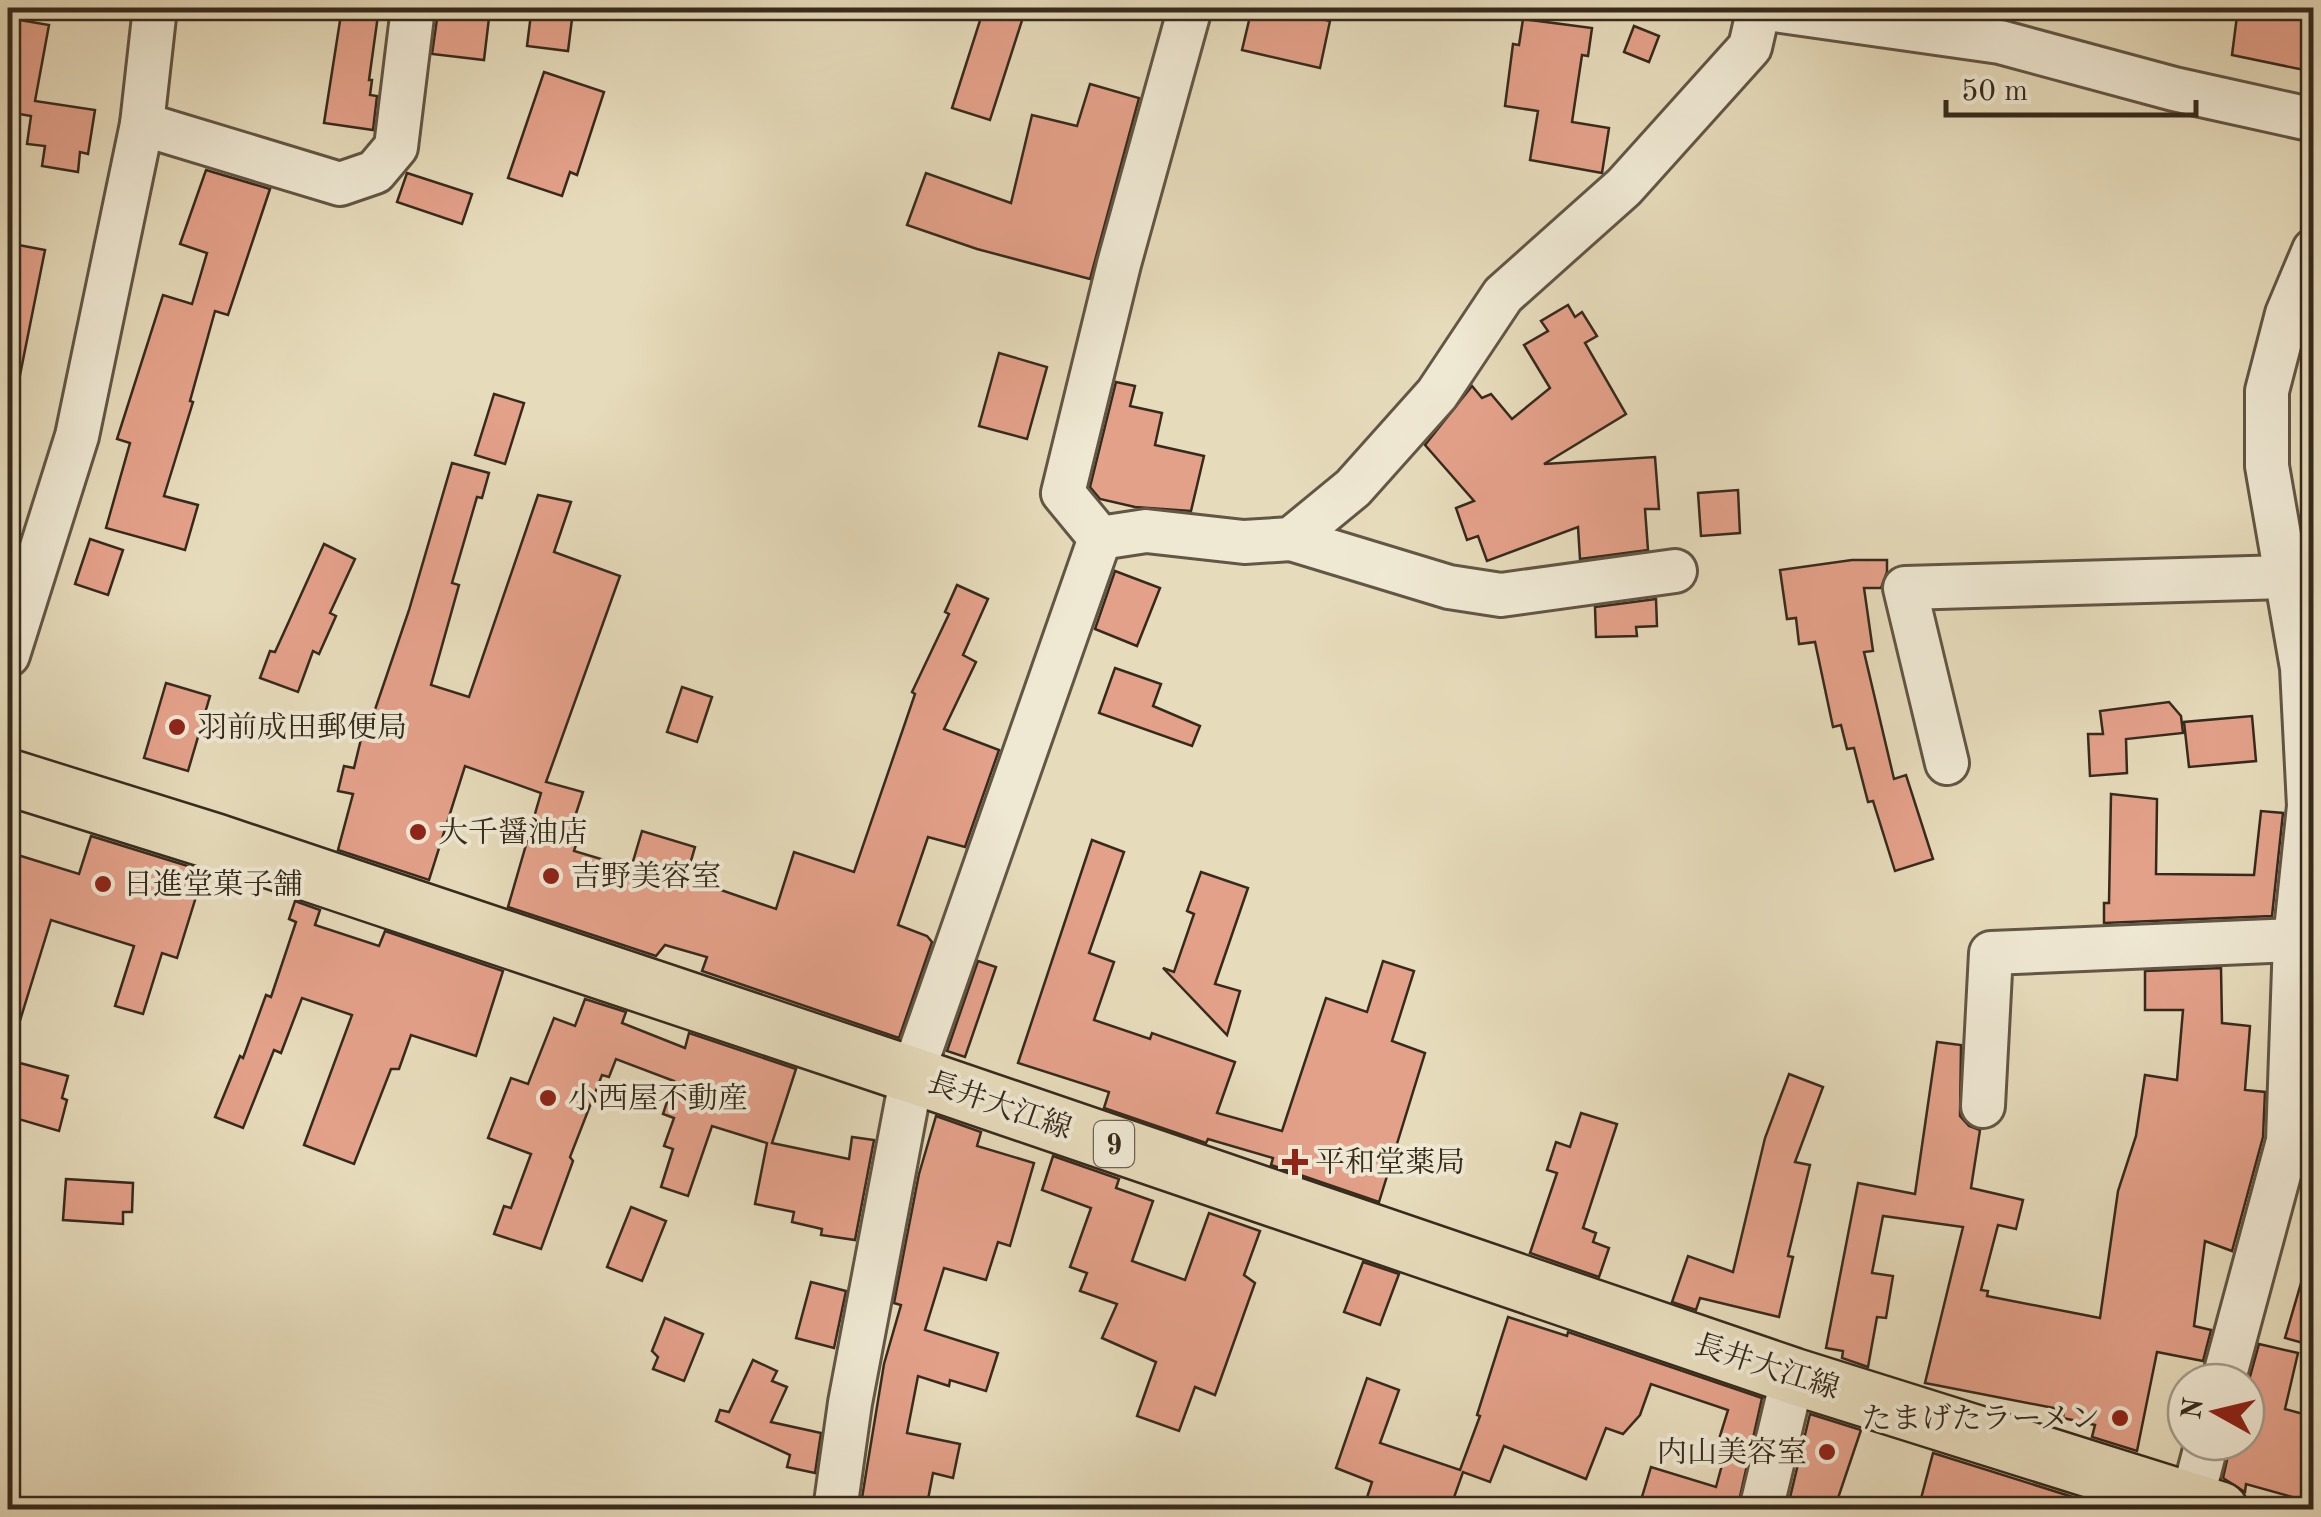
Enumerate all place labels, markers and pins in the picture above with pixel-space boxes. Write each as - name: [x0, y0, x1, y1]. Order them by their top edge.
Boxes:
- place label: 羽前成田郵便局: [197, 711, 407, 744]
- marker: 羽前成田郵便局: [166, 716, 188, 738]
- place label: 大千醤油店: [438, 816, 588, 849]
- marker: 大千醤油店: [407, 821, 429, 843]
- place label: 吉野美容室: [571, 860, 721, 893]
- marker: 吉野美容室: [540, 865, 562, 887]
- place label: 日進堂菓子舗: [123, 868, 303, 901]
- marker: 日進堂菓子舗: [92, 873, 114, 895]
- place label: 小西屋不動産: [568, 1082, 748, 1115]
- marker: 小西屋不動産: [537, 1087, 559, 1109]
- place label: 平和堂薬局: [1315, 1146, 1465, 1179]
- marker: 平和堂薬局: [1284, 1151, 1306, 1173]
- place label: たまげたラーメン: [1862, 1403, 2100, 1435]
- marker: たまげたラーメン: [2109, 1407, 2131, 1429]
- place label: 内山美容室: [1657, 1436, 1807, 1469]
- marker: 内山美容室: [1816, 1441, 1838, 1463]

